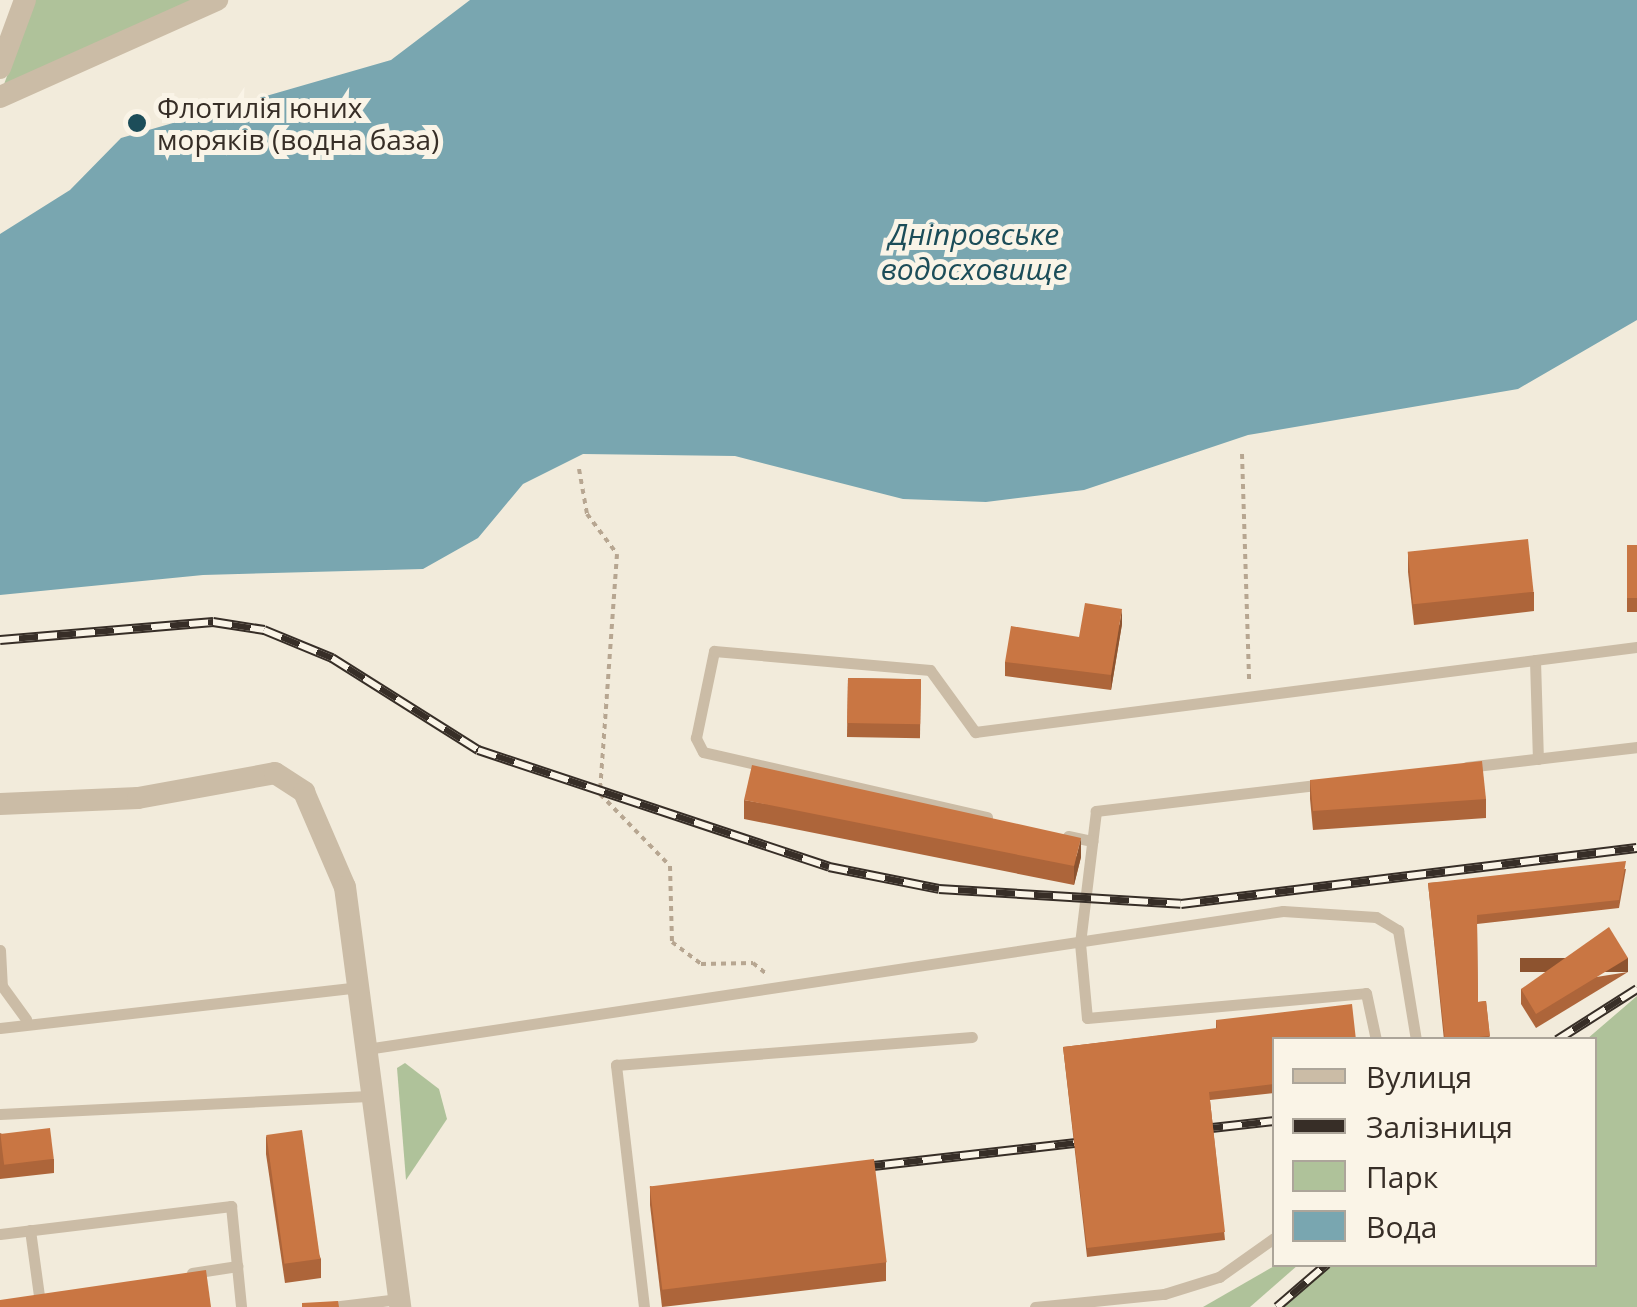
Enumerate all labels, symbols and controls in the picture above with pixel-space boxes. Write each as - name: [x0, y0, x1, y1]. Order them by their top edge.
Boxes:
- place label: Флотилія юних моряків (водна база): [157, 90, 439, 156]
- marker: Флотилія юних моряків (водна база): [126, 112, 148, 134]
- water label: Дніпровське водосховище: [881, 216, 1067, 286]
- legend: [1272, 1037, 1597, 1267]
- text: Вулиця: [1366, 1056, 1472, 1097]
- text: Залізниця: [1366, 1106, 1513, 1147]
- text: Парк: [1366, 1156, 1438, 1197]
- text: Вода: [1366, 1206, 1437, 1247]

